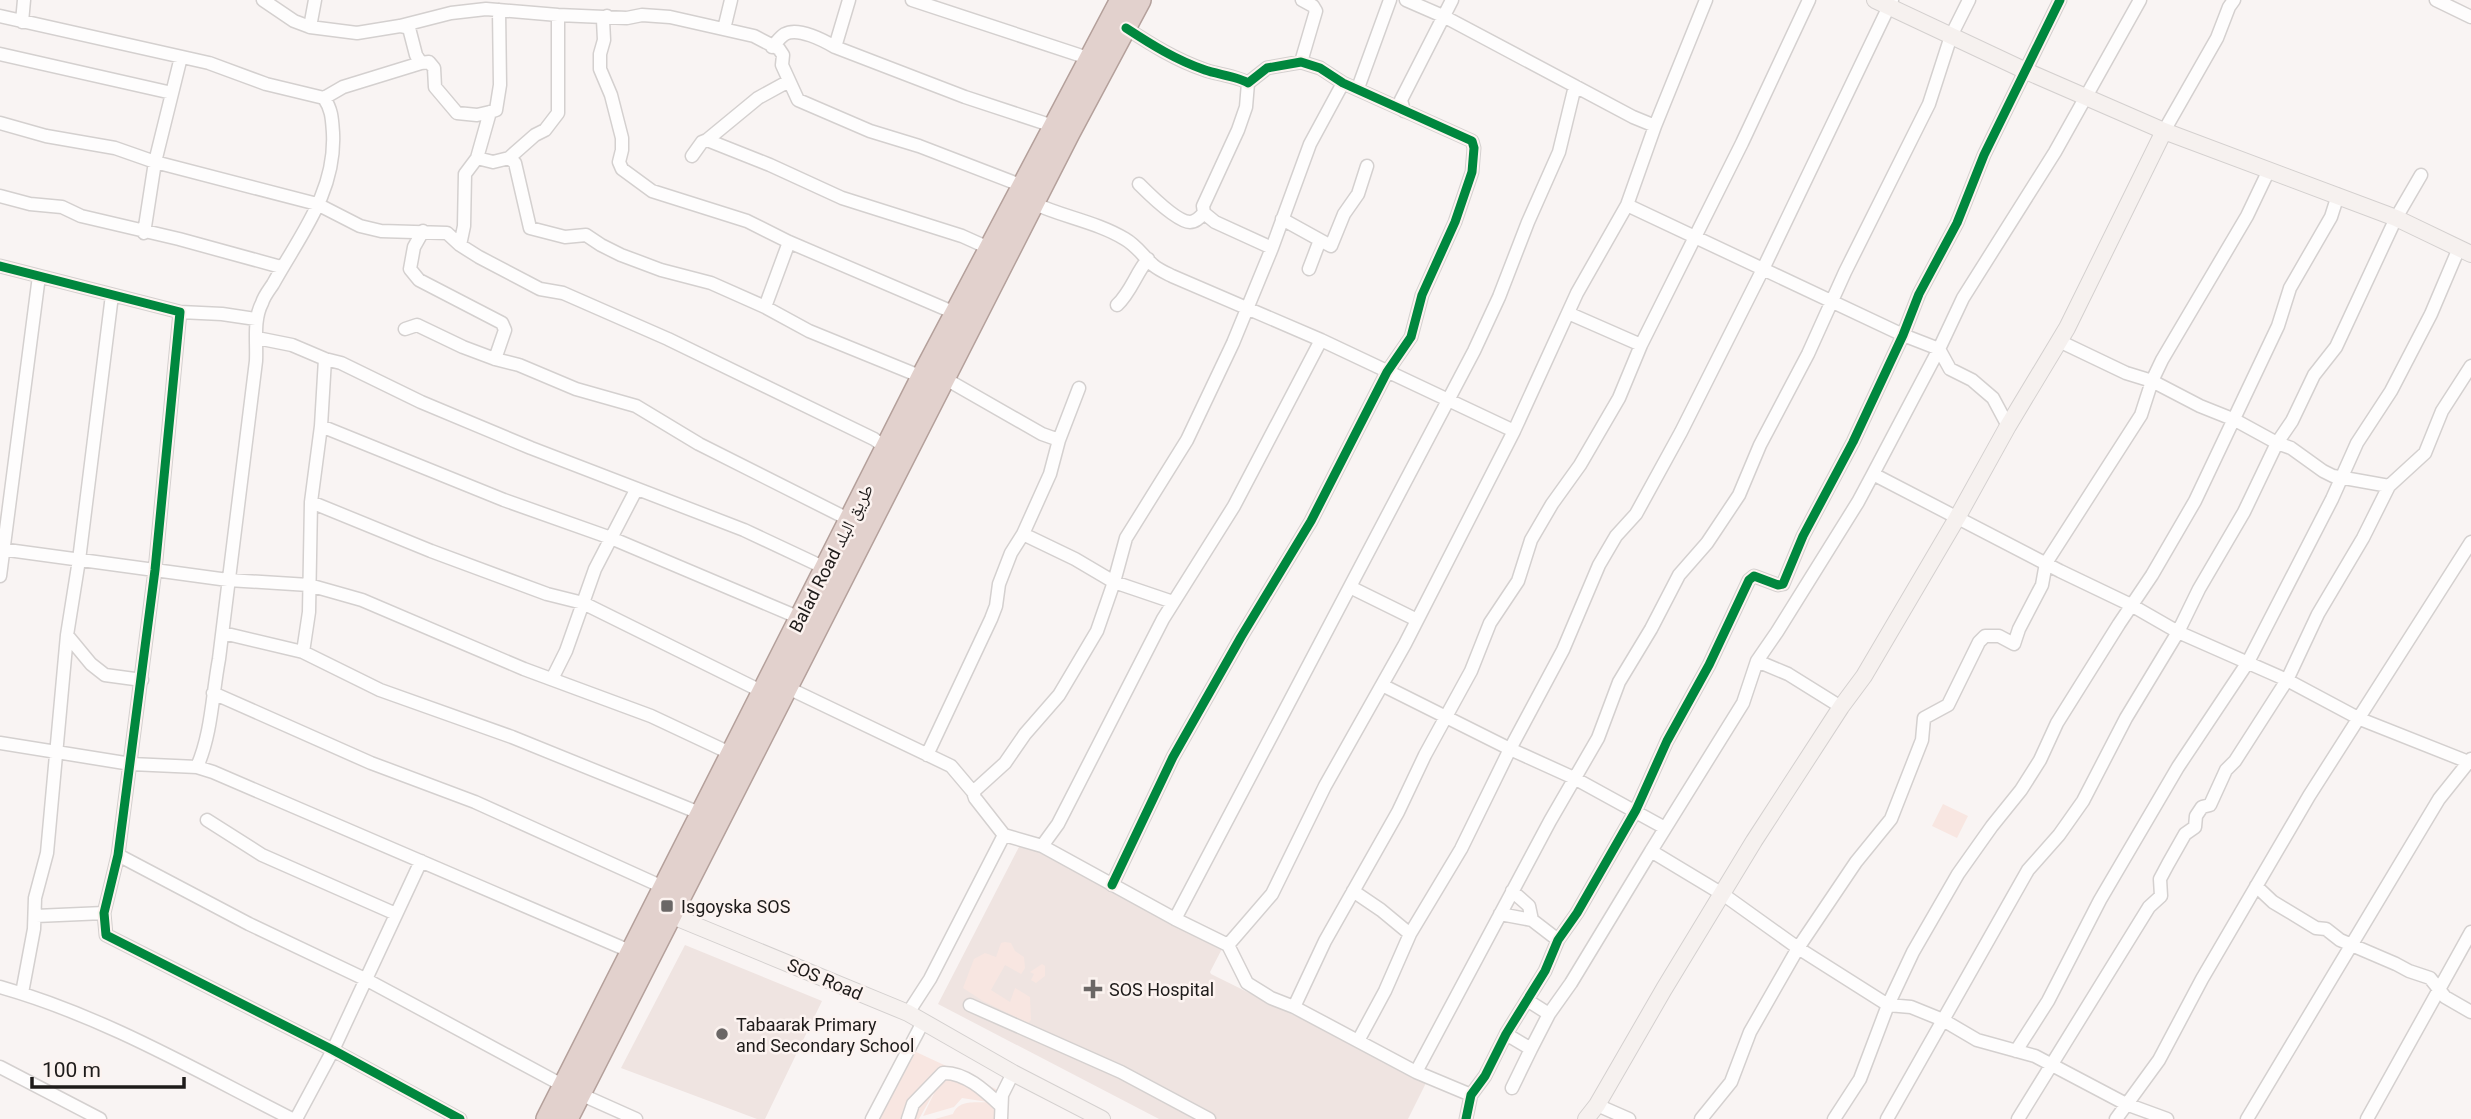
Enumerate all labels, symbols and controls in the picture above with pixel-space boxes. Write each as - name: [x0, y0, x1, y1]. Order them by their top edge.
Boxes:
- street label: Balad Road طريق البلد: [785, 481, 878, 636]
- place label: Isgoyska SOS: [681, 896, 791, 917]
- marker: Isgoyska SOS: [659, 898, 675, 914]
- street label: SOS Road: [784, 954, 866, 1004]
- marker: SOS Hospital: [1083, 979, 1103, 999]
- place label: SOS Hospital: [1109, 979, 1214, 1000]
- place label: Tabaarak Primary and Secondary School: [736, 1014, 914, 1056]
- marker: Tabaarak Primary and Secondary School: [714, 1026, 730, 1042]
- scale bar: [32, 1046, 184, 1090]
- text: 100 m: [42, 1058, 101, 1082]

